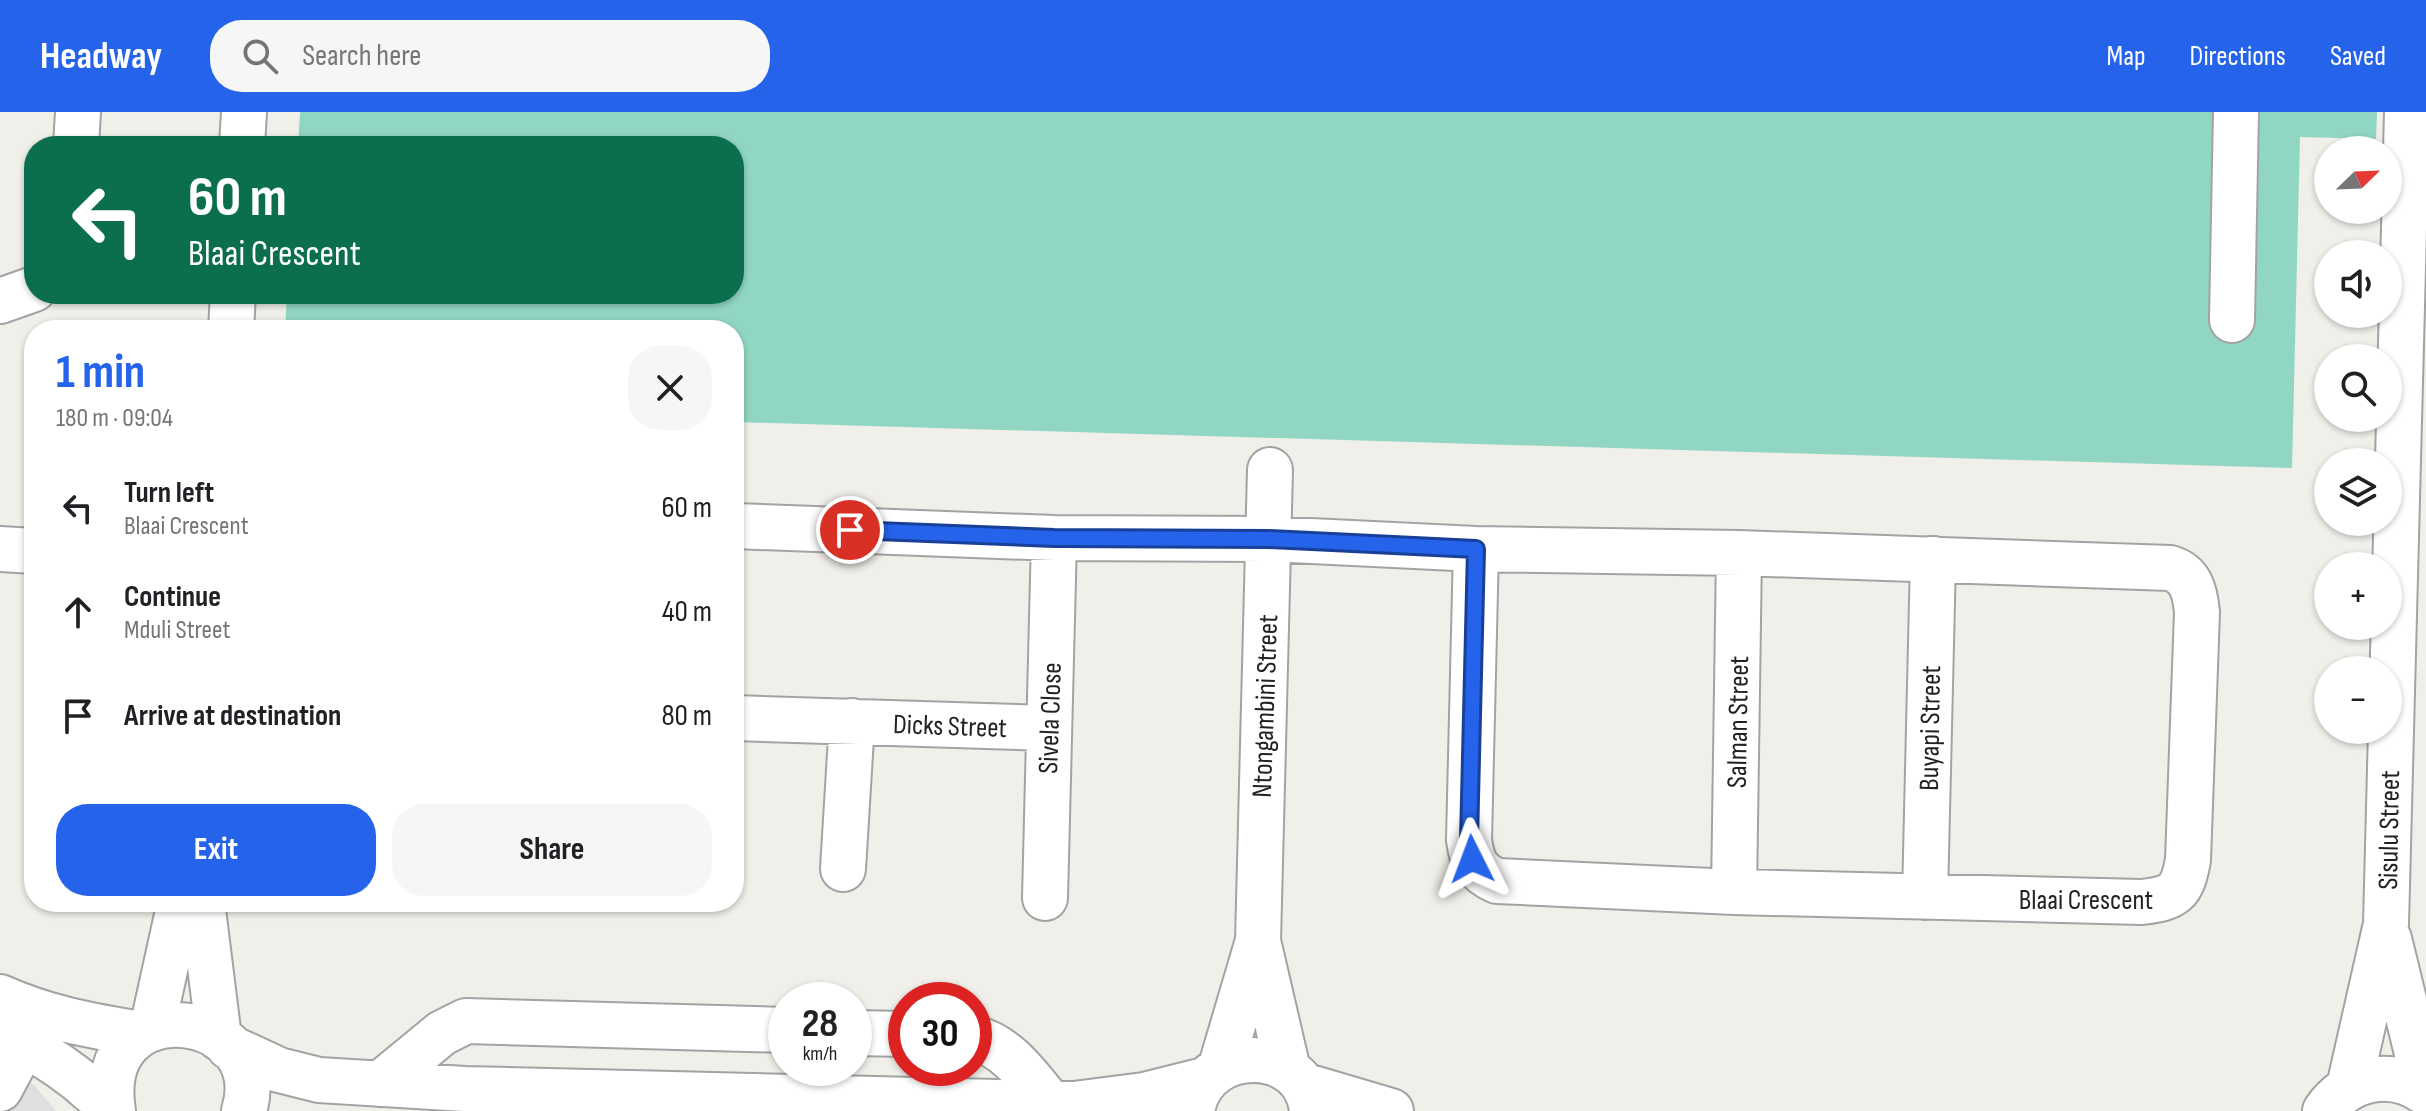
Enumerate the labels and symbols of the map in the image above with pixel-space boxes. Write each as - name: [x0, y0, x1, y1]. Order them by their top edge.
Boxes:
- north arrow: [2314, 136, 2402, 224]
- pin: [816, 496, 884, 564]
- street label: Ntongambini Street: [1246, 614, 1285, 798]
- street label: Salman Street: [1721, 656, 1756, 788]
- street label: Sivela Close: [1032, 662, 1069, 774]
- street label: Buyapi Street: [1913, 665, 1948, 791]
- street label: Dicks Street: [892, 708, 1008, 745]
- street label: Sisulu Street: [2372, 770, 2407, 890]
- position arrow: [1430, 817, 1514, 901]
- street label: Blaai Crescent: [2019, 884, 2153, 917]
- speed limit sign: 30: [888, 982, 992, 1086]

